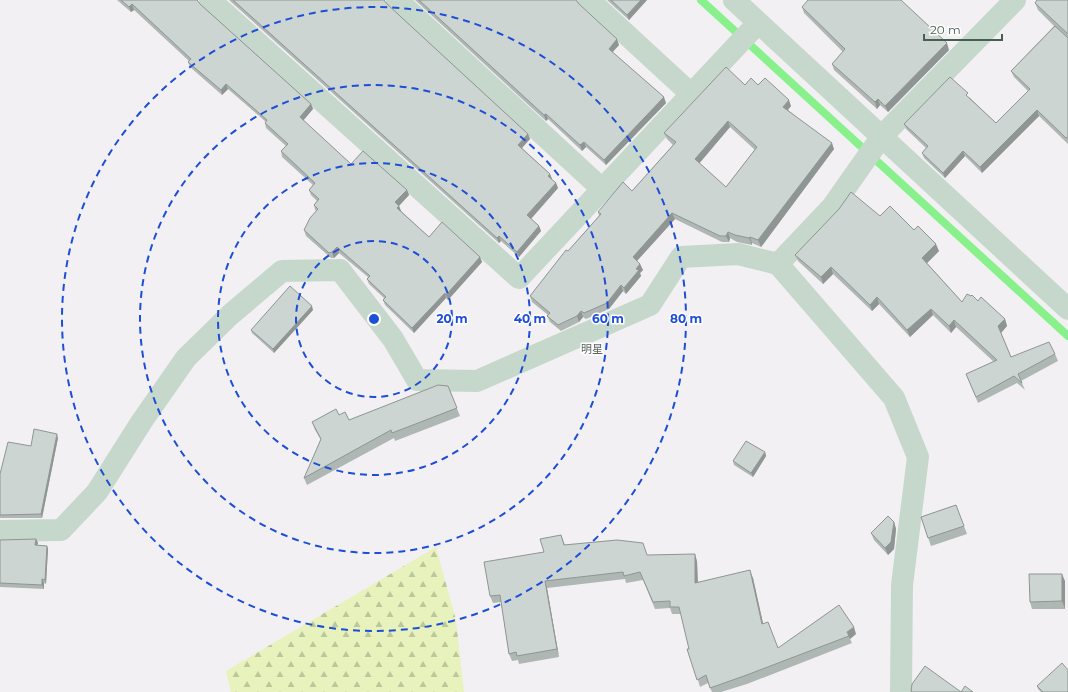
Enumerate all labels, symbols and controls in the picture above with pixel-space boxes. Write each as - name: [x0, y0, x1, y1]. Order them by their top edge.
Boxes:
- scale bar: [924, 16, 1002, 42]
- text: 20 m: [930, 22, 961, 37]
- text: 20 m: [436, 311, 468, 326]
- text: 40 m: [514, 311, 546, 326]
- text: 60 m: [592, 311, 624, 326]
- text: 80 m: [670, 311, 702, 326]
- centre of rings: [367, 312, 381, 326]
- district label: 明星: [581, 342, 603, 356]

